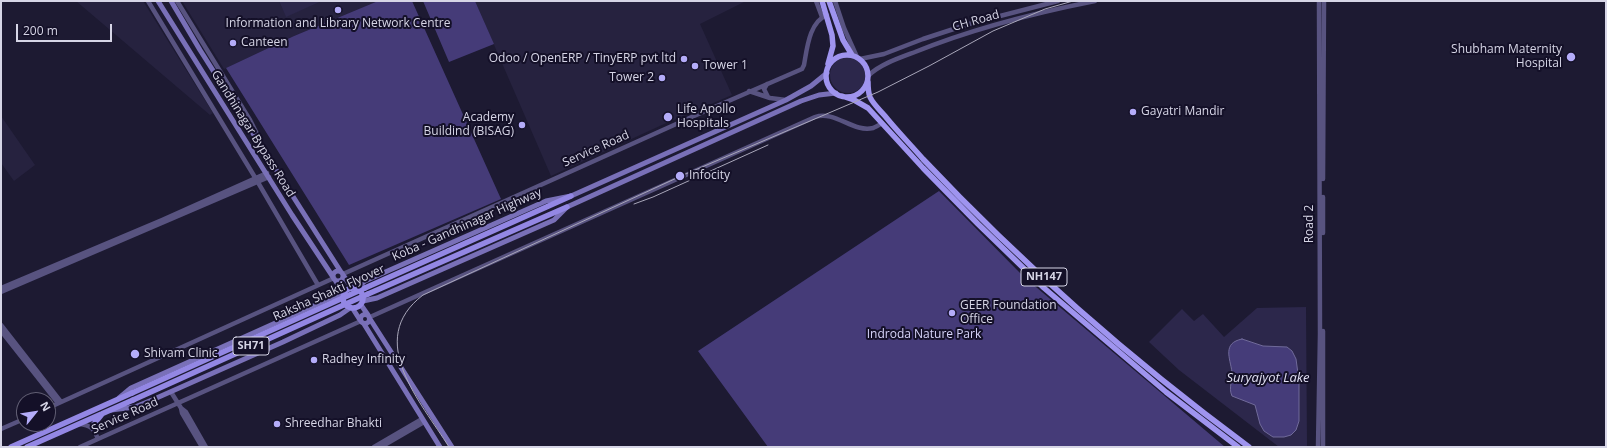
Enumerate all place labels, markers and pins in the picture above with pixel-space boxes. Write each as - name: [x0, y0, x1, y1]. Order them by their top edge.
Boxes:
- marker: Information and Library Network Centre: [333, 5, 343, 15]
- place label: Information and Library Network Centre: [226, 17, 450, 31]
- place label: Canteen: [241, 36, 288, 50]
- marker: Canteen: [228, 38, 238, 48]
- place label: Shubham Maternity Hospital: [1451, 43, 1562, 71]
- marker: Shubham Maternity Hospital: [1565, 51, 1577, 63]
- place label: Odoo / OpenERP / TinyERP pvt ltd: [489, 52, 676, 66]
- marker: Odoo / OpenERP / TinyERP pvt ltd: [679, 54, 689, 64]
- place label: Tower 1: [703, 59, 748, 73]
- marker: Tower 1: [690, 61, 700, 71]
- place label: Tower 2: [609, 71, 654, 85]
- marker: Tower 2: [657, 73, 667, 83]
- place label: Life Apollo Hospitals: [677, 103, 736, 131]
- place label: Gayatri Mandir: [1141, 105, 1224, 119]
- marker: Gayatri Mandir: [1128, 107, 1138, 117]
- place label: Academy Buildind (BISAG): [424, 111, 514, 139]
- marker: Life Apollo Hospitals: [662, 111, 674, 123]
- marker: Academy Buildind (BISAG): [517, 120, 527, 130]
- place label: Infocity: [689, 169, 730, 183]
- marker: Infocity: [674, 170, 686, 182]
- place label: GEER Foundation Office: [960, 299, 1057, 327]
- marker: GEER Foundation Office: [947, 308, 957, 318]
- place label: Shivam Clinic: [144, 347, 218, 361]
- marker: Shivam Clinic: [129, 348, 141, 360]
- place label: Radhey Infinity: [322, 353, 405, 367]
- marker: Radhey Infinity: [309, 355, 319, 365]
- place label: Shreedhar Bhakti: [285, 417, 382, 431]
- marker: Shreedhar Bhakti: [272, 419, 282, 429]

